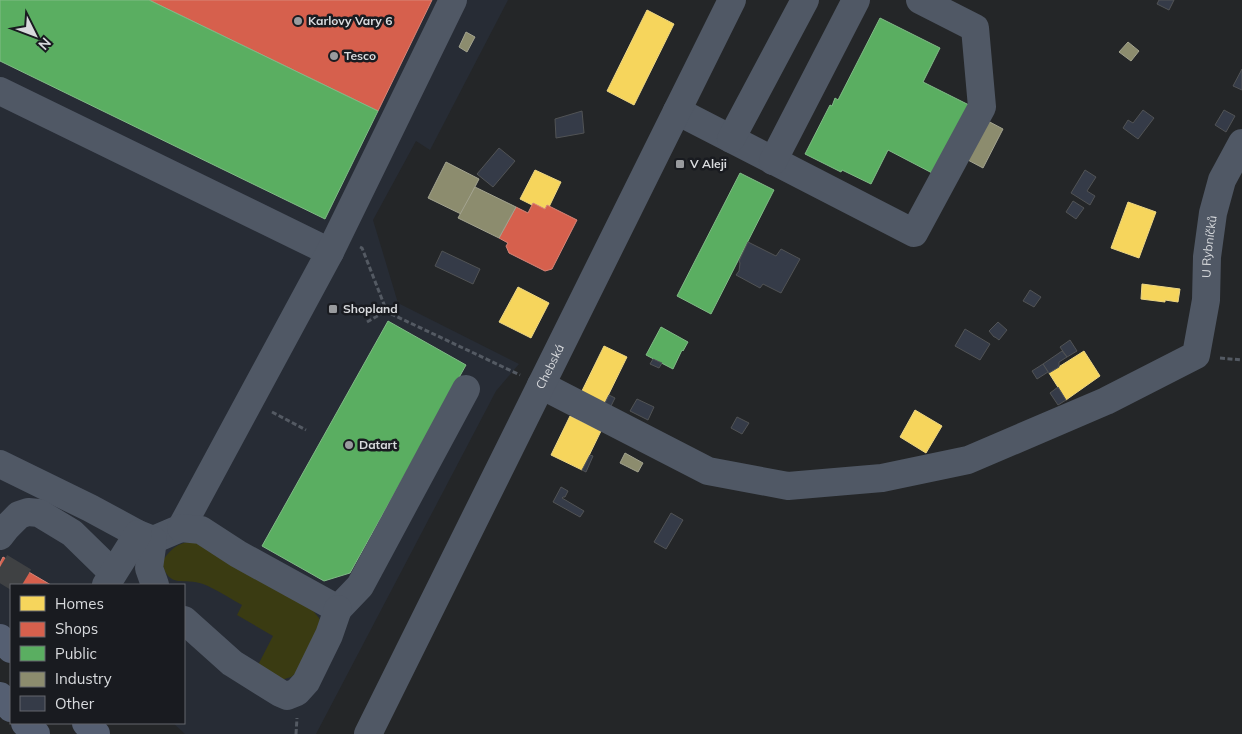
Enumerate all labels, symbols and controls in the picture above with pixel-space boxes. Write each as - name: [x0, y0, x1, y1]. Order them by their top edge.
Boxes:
- north arrow: [10, 10, 60, 60]
- place label: Karlovy Vary 6: [308, 13, 392, 28]
- marker: Karlovy Vary 6: [292, 15, 304, 27]
- text: N: [34, 34, 55, 54]
- place label: Tesco: [344, 48, 376, 63]
- marker: Tesco: [328, 50, 340, 62]
- place label: V Aleji: [689, 156, 727, 171]
- marker: V Aleji: [674, 158, 686, 170]
- street label: U Rybníčků: [1199, 214, 1220, 278]
- place label: Shopland: [343, 301, 398, 316]
- marker: Shopland: [327, 303, 339, 315]
- street label: Chebská: [532, 341, 567, 391]
- place label: Datart: [359, 437, 398, 452]
- marker: Datart: [343, 439, 355, 451]
- legend: [10, 584, 185, 724]
- text: Homes: [55, 594, 104, 613]
- text: Shops: [55, 619, 98, 638]
- text: Public: [55, 644, 97, 663]
- text: Industry: [55, 669, 112, 688]
- text: Other: [55, 694, 95, 713]

